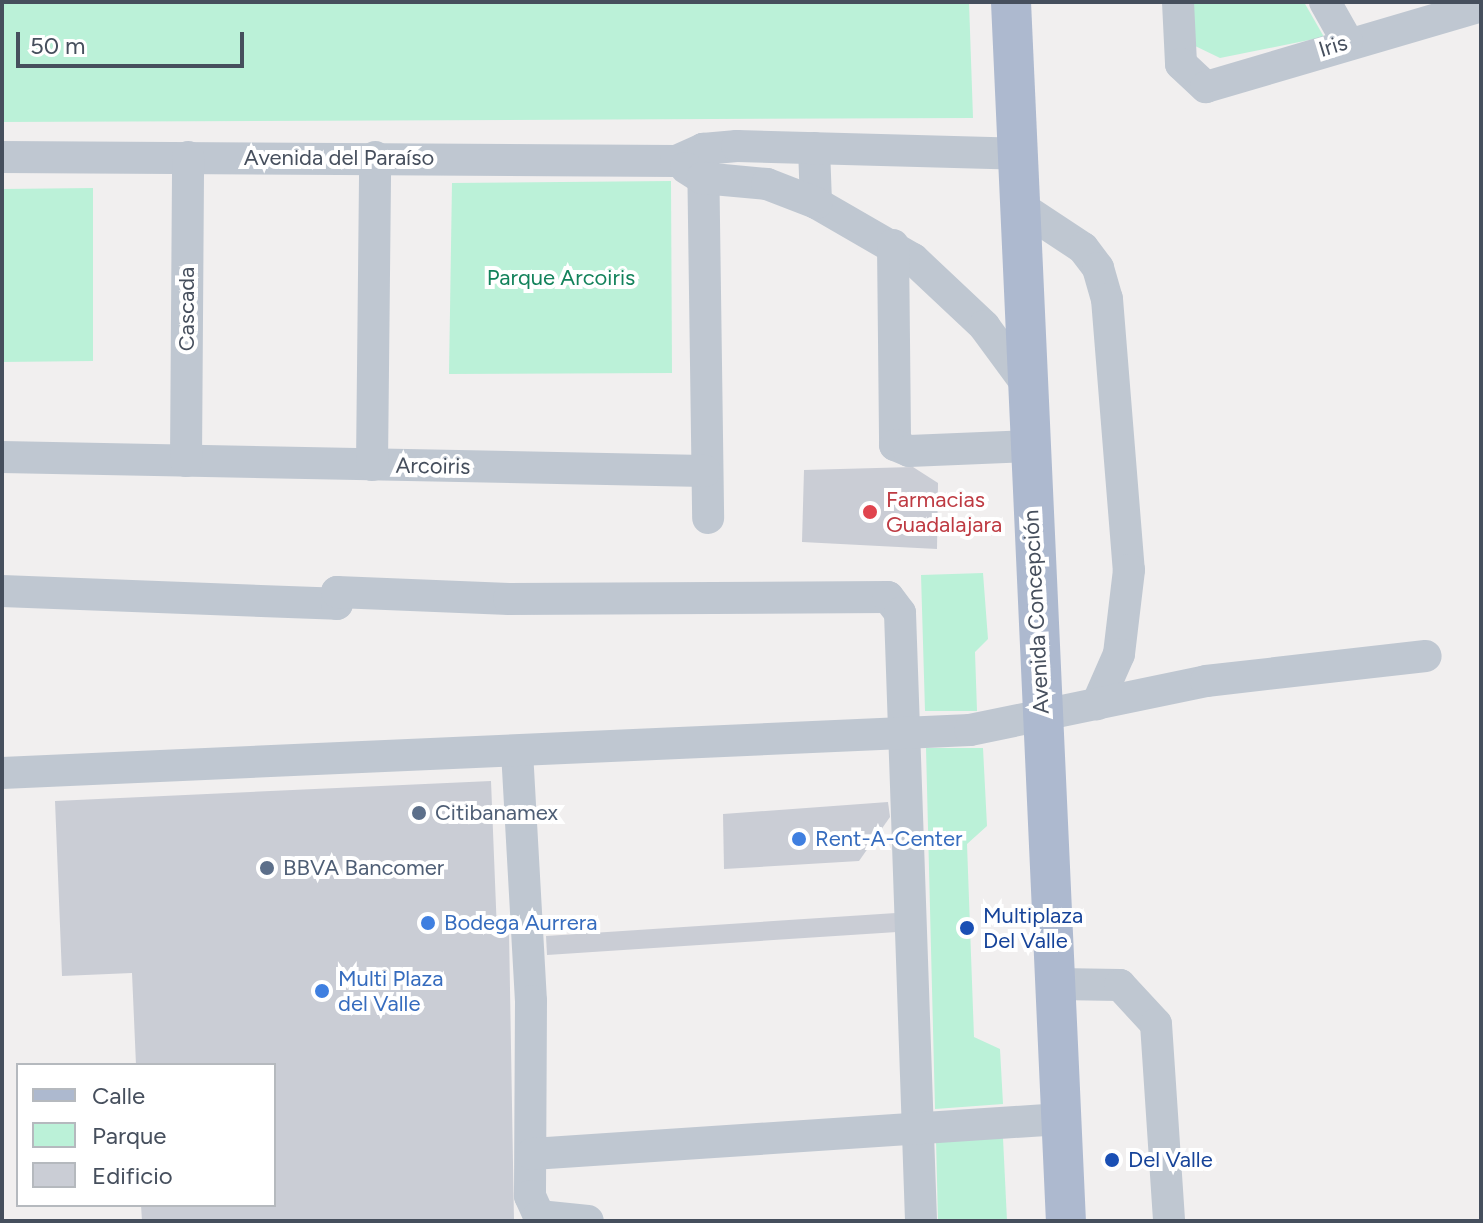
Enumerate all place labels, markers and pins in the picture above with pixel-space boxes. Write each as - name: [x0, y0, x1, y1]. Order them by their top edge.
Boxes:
- place label: Farmacias Guadalajara: [886, 486, 1002, 538]
- marker: Farmacias Guadalajara: [861, 503, 879, 521]
- place label: Citibanamex: [435, 800, 558, 826]
- marker: Citibanamex: [410, 804, 428, 822]
- place label: Rent-A-Center: [815, 826, 962, 852]
- marker: Rent-A-Center: [790, 830, 808, 848]
- place label: BBVA Bancomer: [283, 855, 444, 881]
- marker: BBVA Bancomer: [258, 859, 276, 877]
- place label: Multiplaza Del Valle: [983, 902, 1083, 954]
- place label: Bodega Aurrera: [444, 910, 597, 936]
- marker: Bodega Aurrera: [419, 914, 437, 932]
- marker: Multiplaza Del Valle: [958, 919, 976, 937]
- place label: Multi Plaza del Valle: [338, 965, 443, 1016]
- marker: Multi Plaza del Valle: [313, 982, 331, 1000]
- place label: Del Valle: [1128, 1147, 1213, 1173]
- marker: Del Valle: [1103, 1151, 1121, 1169]

